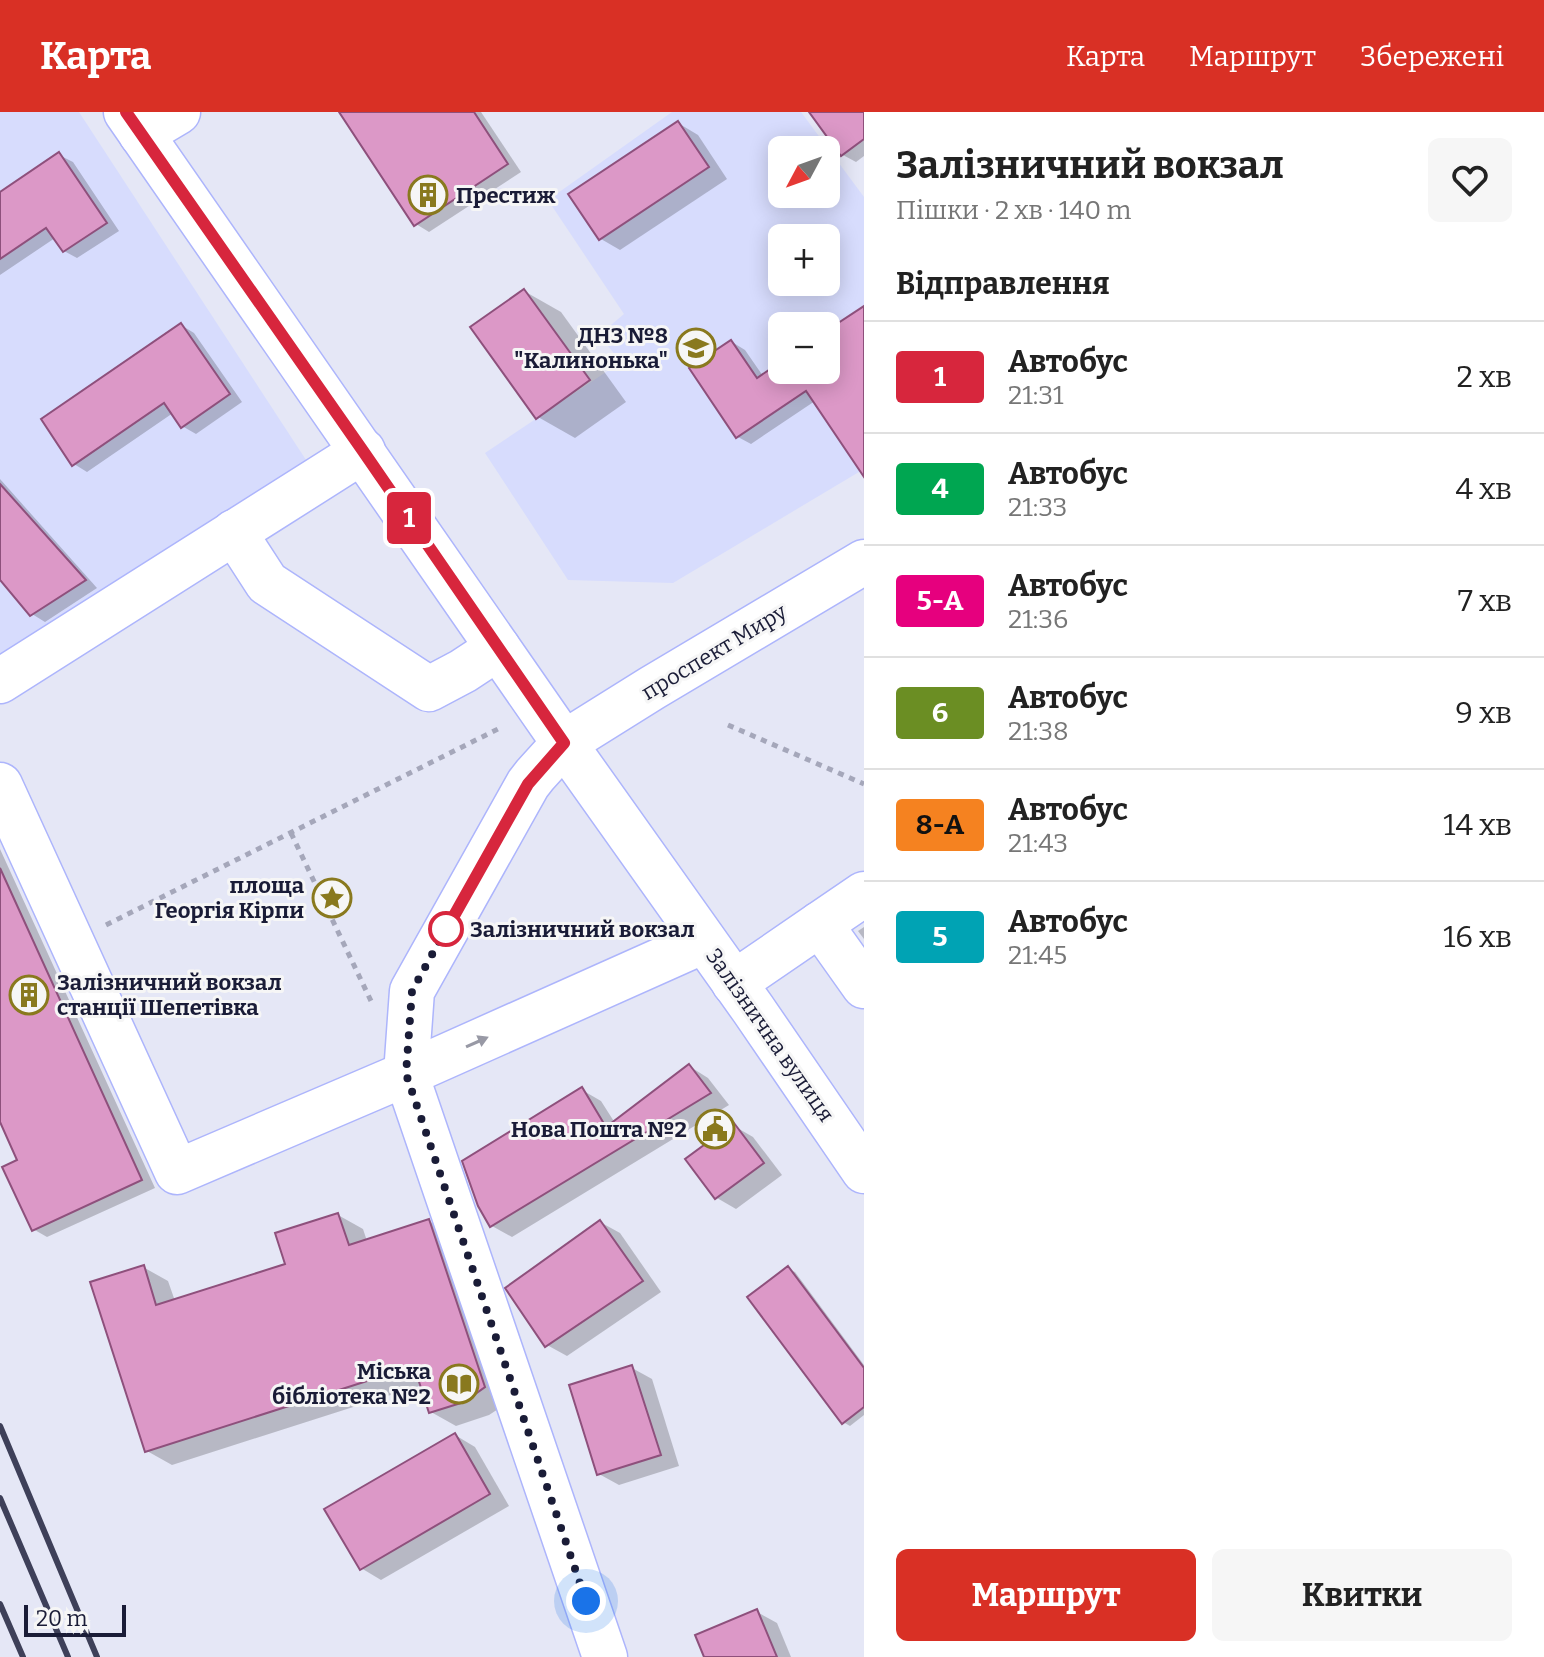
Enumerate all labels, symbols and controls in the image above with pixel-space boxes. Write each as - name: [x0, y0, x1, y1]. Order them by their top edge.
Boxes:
- text: Карта: [40, 33, 151, 79]
- text: Карта: [1066, 40, 1145, 73]
- text: Маршрут: [1189, 40, 1316, 73]
- text: Збережені: [1360, 40, 1504, 73]
- north arrow: [768, 136, 840, 208]
- map controls: [768, 136, 840, 384]
- button: heart: [1428, 138, 1512, 222]
- text: Залізничний вокзал: [896, 142, 1284, 188]
- building icon: Престиж: [407, 174, 449, 216]
- place label: Престиж: [456, 182, 556, 209]
- text: Пішки · 2 хв · 140 m: [896, 195, 1131, 226]
- button: +: [768, 224, 840, 296]
- text: Відправлення: [896, 266, 1110, 302]
- button: −: [768, 312, 840, 384]
- place label: ДНЗ №8 "Калинонька": [514, 322, 668, 374]
- school or university icon: ДНЗ №8 "Калинонька": [675, 327, 717, 369]
- text: Автобус: [1008, 344, 1128, 380]
- text: 2 хв: [1457, 359, 1512, 395]
- text: 1: [934, 360, 946, 393]
- text: 21:31: [1008, 380, 1064, 411]
- text: Автобус: [1008, 456, 1128, 492]
- text: 4 хв: [1455, 471, 1512, 507]
- text: 4: [931, 472, 949, 505]
- line badge: 1: [383, 492, 435, 544]
- text: 21:33: [1008, 492, 1067, 523]
- text: 1: [403, 501, 415, 534]
- text: Автобус: [1008, 568, 1128, 604]
- text: 7 хв: [1458, 583, 1512, 619]
- text: 5-А: [916, 584, 964, 617]
- street label: проспект Миру: [637, 598, 792, 706]
- text: 21:36: [1008, 604, 1068, 635]
- text: Автобус: [1008, 680, 1128, 716]
- text: 9 хв: [1455, 695, 1512, 731]
- text: 6: [932, 696, 948, 729]
- text: 21:38: [1008, 716, 1069, 747]
- text: Автобус: [1008, 792, 1128, 828]
- text: 14 хв: [1443, 807, 1512, 843]
- text: 8-А: [916, 808, 964, 841]
- text: 21:43: [1008, 828, 1068, 859]
- place label: площа Георгія Кірпи: [155, 872, 305, 924]
- place icon: площа Георгія Кірпи: [311, 877, 353, 919]
- text: Автобус: [1008, 904, 1128, 940]
- marker: Залізничний вокзал: [429, 912, 463, 946]
- place label: Залізничний вокзал: [470, 916, 695, 943]
- text: 16 хв: [1443, 919, 1512, 955]
- text: 5: [932, 920, 948, 953]
- text: 21:45: [1008, 940, 1067, 971]
- street label: Залізнична вулиця: [700, 943, 840, 1127]
- place label: Залізничний вокзал станції Шепетівка: [57, 969, 282, 1021]
- building icon: Залізничний вокзал станції Шепетівка: [8, 974, 50, 1016]
- one-way arrow: [466, 1035, 489, 1049]
- public building icon: Нова Пошта №2: [694, 1108, 736, 1150]
- place label: Нова Пошта №2: [511, 1116, 687, 1143]
- place label: Міська бібліотека №2: [272, 1358, 432, 1410]
- library icon: Міська бібліотека №2: [438, 1363, 480, 1405]
- button: Маршрут: [896, 1549, 1196, 1641]
- button: Квитки: [1212, 1549, 1512, 1641]
- your location: [566, 1581, 606, 1621]
- scale bar: [24, 1601, 126, 1637]
- text: 20 m: [36, 1605, 87, 1632]

